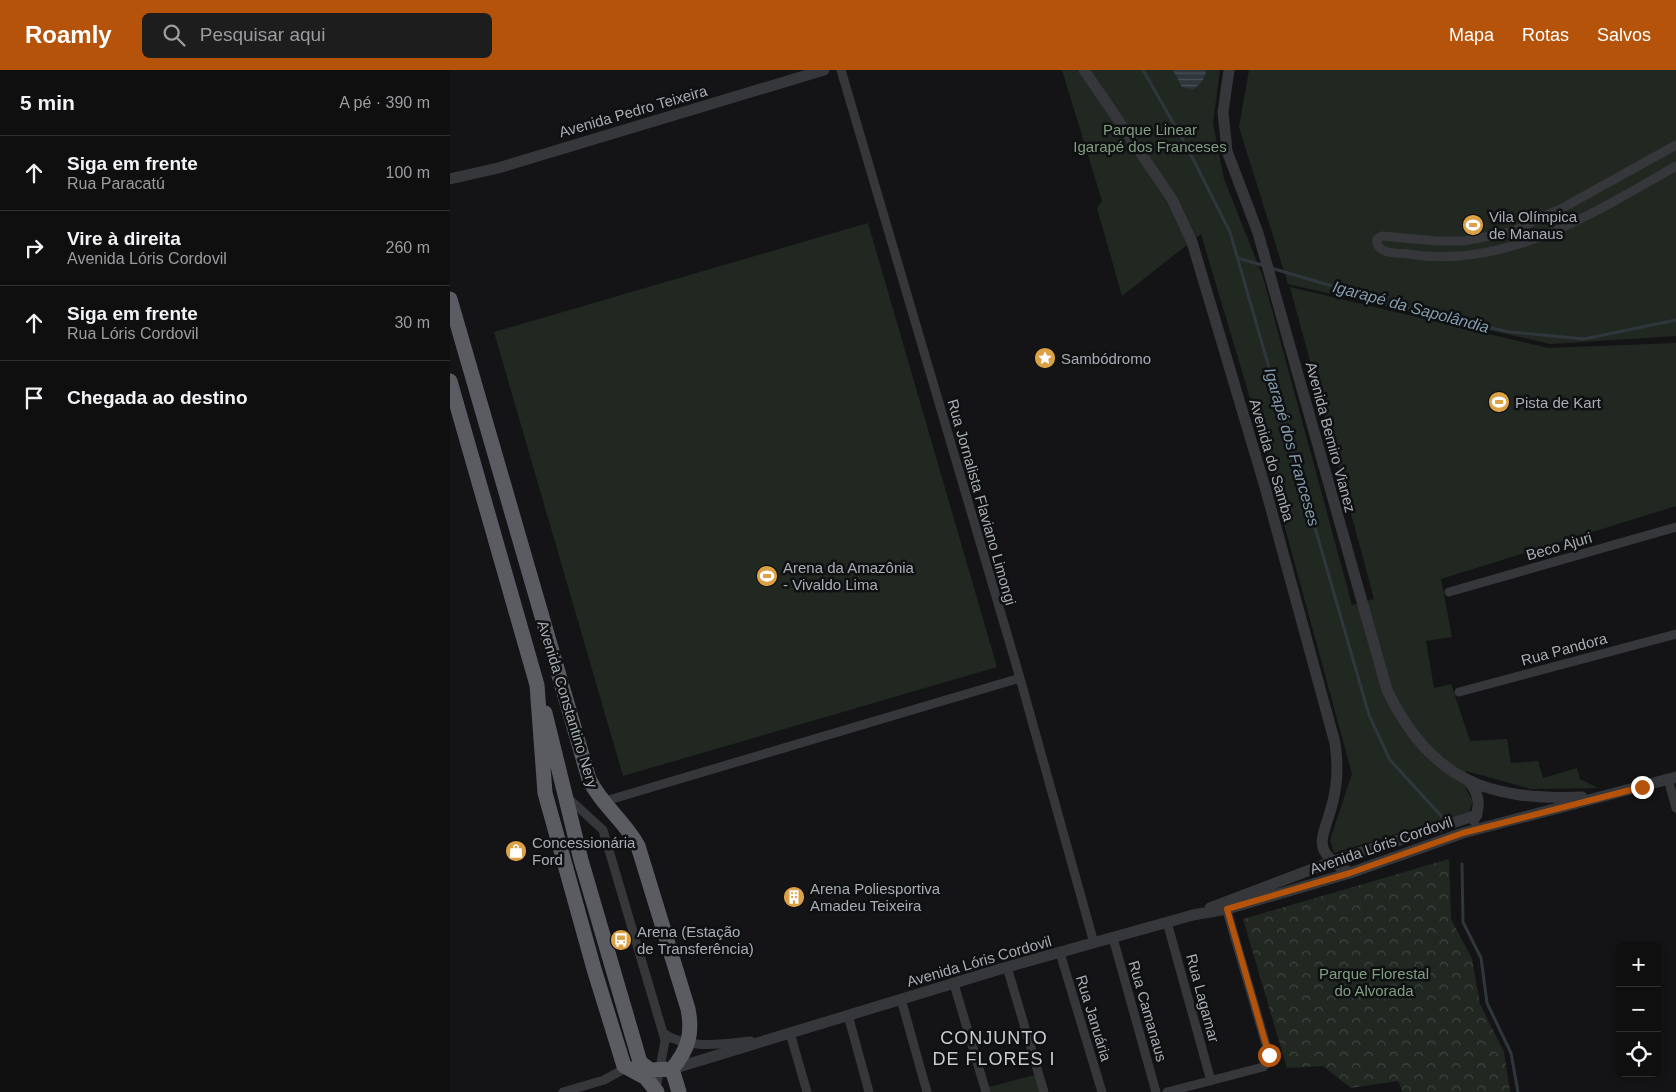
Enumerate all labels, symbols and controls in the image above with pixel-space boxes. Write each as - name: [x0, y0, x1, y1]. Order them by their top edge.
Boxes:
- search box: [142, 13, 492, 58]
- text: Roamly: [25, 21, 112, 48]
- icon: search: [160, 21, 188, 49]
- text: Pesquisar aqui: [200, 24, 325, 45]
- text: Mapa: [1449, 25, 1494, 45]
- text: Rotas: [1522, 25, 1569, 45]
- text: Salvos: [1597, 25, 1651, 45]
- street label: Avenida Pedro Teixeira: [557, 81, 710, 140]
- text: 5 min: [20, 91, 75, 114]
- text: A pé · 390 m: [339, 94, 430, 111]
- park label: Parque Linear Igarapé dos Franceses: [1073, 121, 1227, 155]
- text: Siga em frente: [67, 153, 198, 174]
- icon: ahead: [20, 159, 48, 187]
- text: 100 m: [386, 164, 430, 181]
- text: Rua Paracatú: [67, 175, 165, 192]
- place label: Vila Olímpica de Manaus: [1489, 208, 1578, 242]
- sports icon: Vila Olímpica de Manaus: [1461, 213, 1485, 237]
- text: Vire à direita: [67, 228, 181, 249]
- icon: right: [20, 234, 48, 262]
- text: 260 m: [386, 239, 430, 256]
- text: Avenida Lóris Cordovil: [67, 250, 227, 267]
- water label: Igarapé da Sapolândia: [1331, 278, 1491, 336]
- text: Siga em frente: [67, 303, 198, 324]
- icon: ahead: [20, 309, 48, 337]
- text: 30 m: [394, 314, 430, 331]
- text: Rua Lóris Cordovil: [67, 325, 199, 342]
- place icon: Sambódromo: [1033, 346, 1057, 370]
- place label: Sambódromo: [1061, 350, 1151, 367]
- street label: Avenida Bemiro Vianez: [1303, 360, 1359, 514]
- water label: Igarapé dos Franceses: [1261, 366, 1323, 528]
- icon: arrive: [20, 384, 48, 412]
- text: Chegada ao destino: [67, 387, 248, 408]
- sports icon: Pista de Kart: [1487, 390, 1511, 414]
- place label: Pista de Kart: [1515, 394, 1602, 411]
- street label: Rua Jornalista Flaviano Limongi: [944, 397, 1020, 607]
- street label: Avenida do Samba: [1246, 397, 1298, 524]
- street label: Beco Ajuri: [1524, 529, 1594, 563]
- place label: Arena da Amazônia - Vivaldo Lima: [783, 559, 915, 593]
- sports icon: Arena da Amazônia - Vivaldo Lima: [755, 564, 779, 588]
- street label: Avenida Constantino Nery: [534, 618, 602, 790]
- street label: Rua Pandora: [1519, 629, 1610, 669]
- route end: [1631, 776, 1654, 799]
- street label: Avenida Lóris Cordovil: [1307, 813, 1455, 877]
- place label: Concessionária Ford: [532, 834, 636, 868]
- shop icon: Concessionária Ford: [504, 839, 528, 863]
- place label: Arena Poliesportiva Amadeu Teixeira: [810, 880, 941, 914]
- building icon: Arena Poliesportiva Amadeu Teixeira: [782, 885, 806, 909]
- place label: Arena (Estação de Transferência): [637, 923, 754, 957]
- bus stop icon: Arena (Estação de Transferência): [609, 928, 633, 952]
- street label: Avenida Lóris Cordovil: [905, 932, 1053, 990]
- map controls: [1616, 942, 1661, 1077]
- button: +: [1616, 942, 1661, 987]
- street label: Rua Lagamar: [1183, 952, 1223, 1044]
- street label: Rua Camanaus: [1125, 959, 1171, 1063]
- park label: Parque Florestal do Alvorada: [1319, 965, 1429, 999]
- street label: Rua Januária: [1073, 973, 1115, 1064]
- button: −: [1616, 987, 1661, 1032]
- district label: CONJUNTO DE FLORES I: [932, 1028, 1056, 1069]
- button: locate: [1616, 1032, 1661, 1077]
- route start: [1258, 1044, 1281, 1067]

